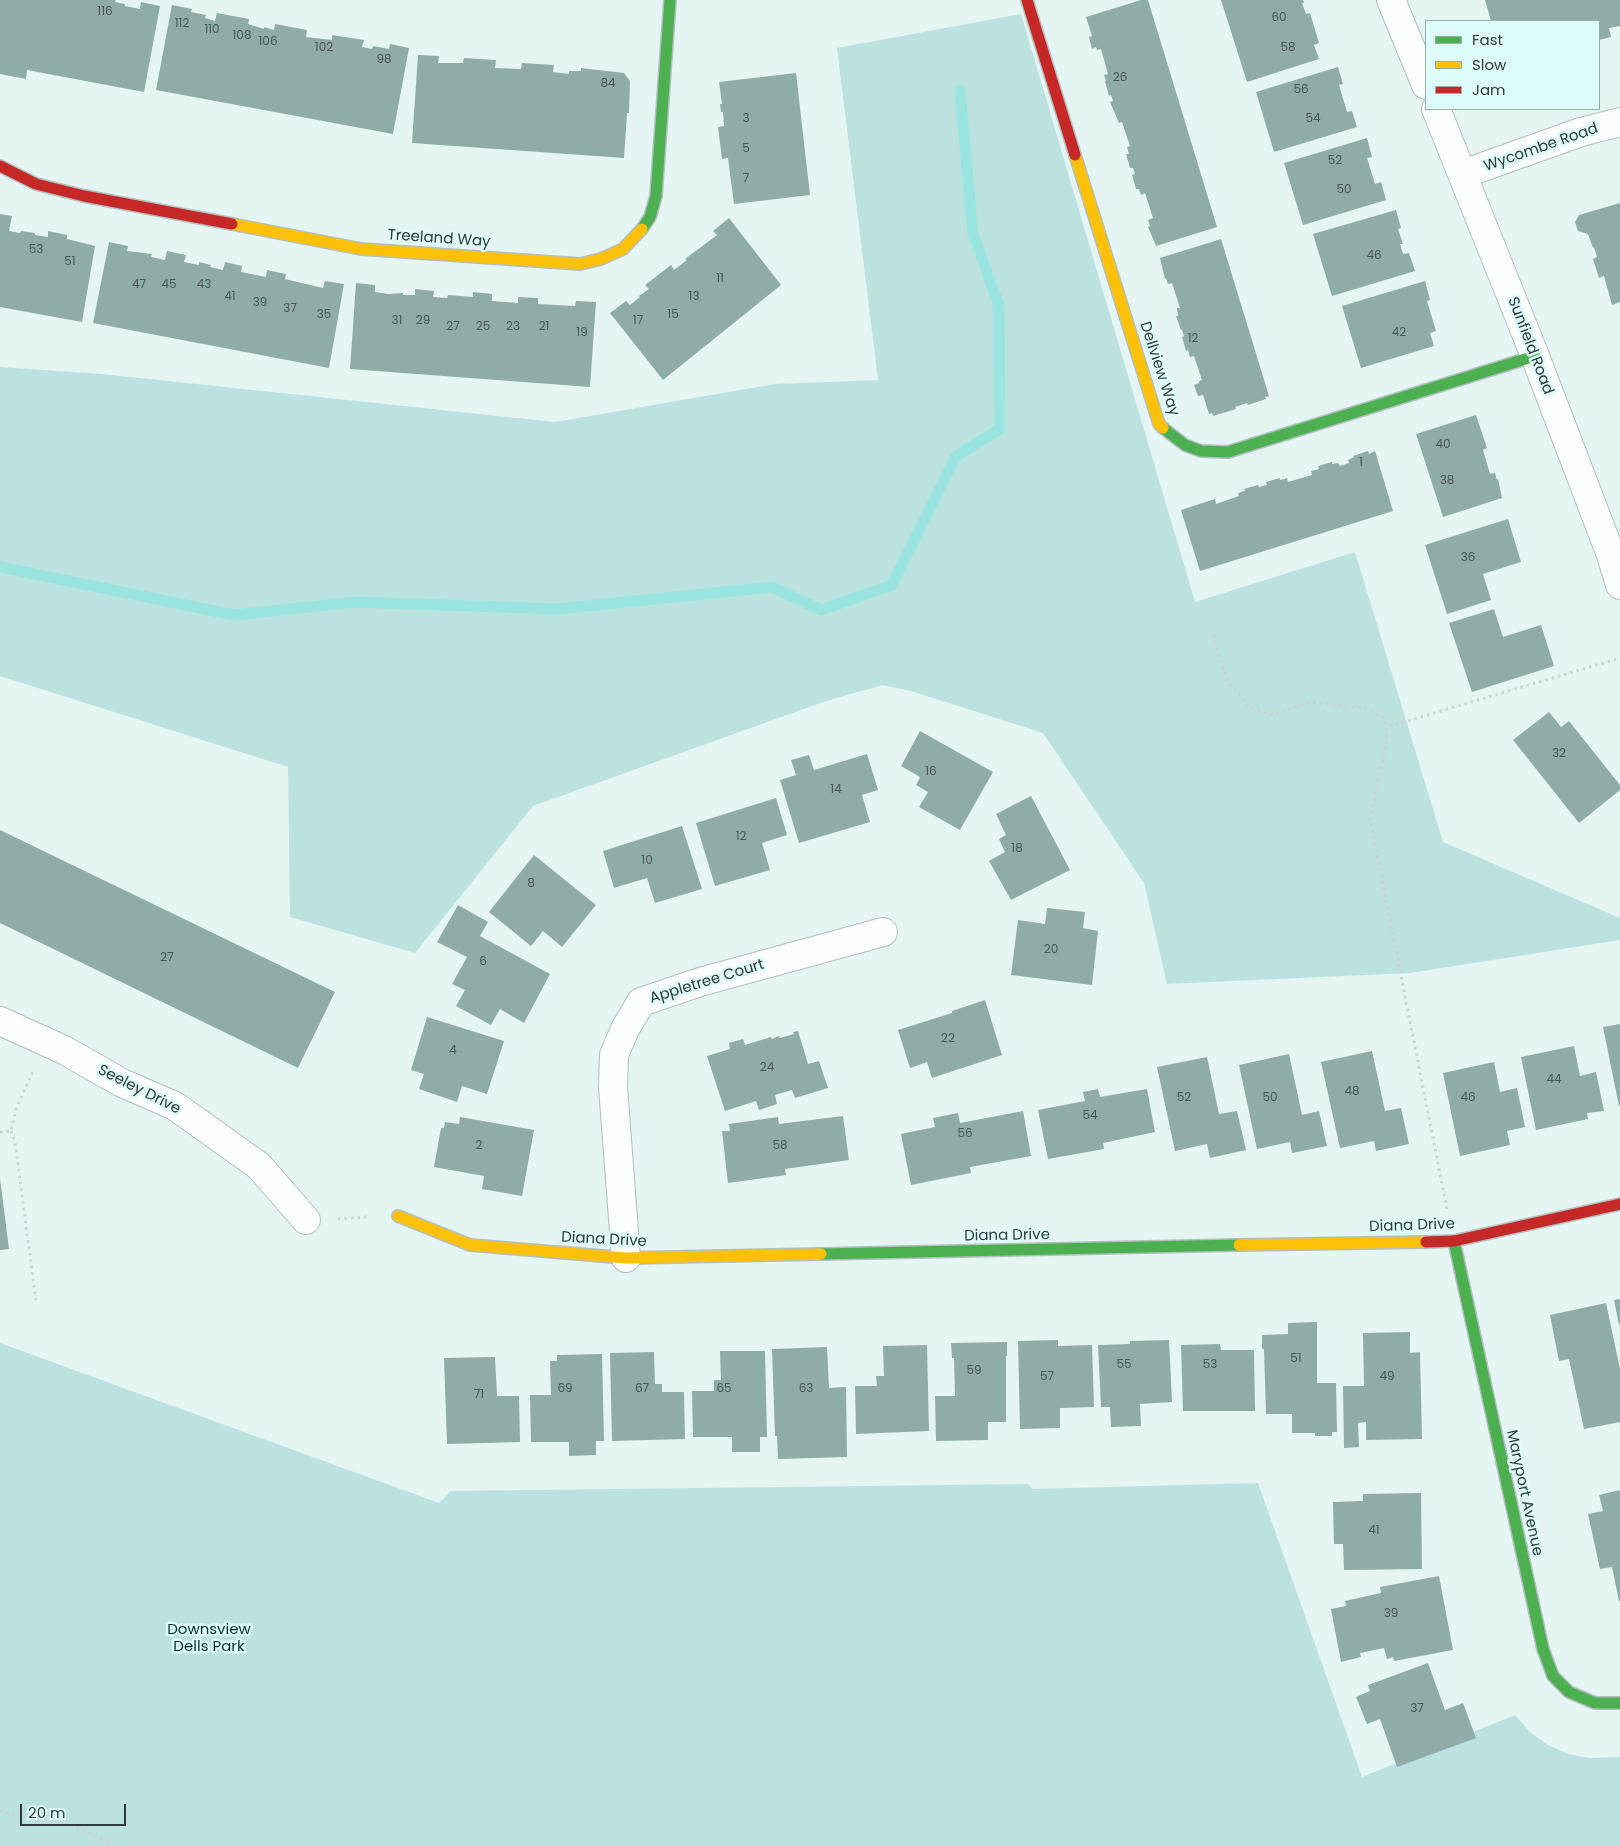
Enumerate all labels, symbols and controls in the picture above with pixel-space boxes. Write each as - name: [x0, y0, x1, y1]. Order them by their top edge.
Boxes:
- house number: 116: [97, 5, 113, 19]
- house number: 60: [1271, 11, 1287, 25]
- house number: 112: [175, 17, 189, 31]
- legend: [1425, 20, 1600, 110]
- house number: 110: [204, 23, 220, 37]
- house number: 108: [233, 29, 251, 43]
- text: Fast: [1472, 29, 1503, 50]
- house number: 106: [259, 35, 277, 49]
- house number: 102: [315, 41, 333, 55]
- house number: 58: [1280, 41, 1296, 55]
- house number: 98: [376, 53, 392, 67]
- text: Slow: [1472, 54, 1506, 75]
- house number: 26: [1113, 71, 1127, 85]
- house number: 84: [600, 77, 616, 91]
- text: Jam: [1472, 79, 1506, 100]
- house number: 56: [1293, 83, 1309, 97]
- house number: 3: [742, 112, 750, 126]
- house number: 54: [1305, 112, 1321, 126]
- street label: Wycombe Road: [1481, 120, 1601, 176]
- house number: 5: [742, 142, 750, 156]
- house number: 52: [1328, 154, 1342, 168]
- house number: 7: [743, 172, 749, 186]
- house number: 50: [1336, 183, 1352, 197]
- street label: Treeland Way: [387, 226, 491, 252]
- house number: 53: [29, 243, 43, 257]
- house number: 46: [1366, 249, 1382, 263]
- house number: 51: [64, 255, 76, 269]
- house number: 11: [716, 272, 724, 286]
- house number: 47: [132, 278, 146, 292]
- house number: 45: [161, 278, 177, 292]
- house number: 43: [197, 278, 211, 292]
- house number: 41: [224, 290, 236, 304]
- house number: 13: [689, 290, 699, 304]
- street label: Sunfield Road: [1503, 295, 1557, 397]
- house number: 39: [253, 296, 267, 310]
- house number: 37: [283, 302, 297, 316]
- house number: 35: [317, 308, 331, 322]
- house number: 15: [667, 308, 679, 322]
- house number: 31: [392, 314, 402, 328]
- house number: 29: [416, 314, 430, 328]
- house number: 17: [633, 314, 643, 328]
- house number: 27: [446, 320, 460, 334]
- house number: 25: [476, 320, 490, 334]
- house number: 23: [506, 320, 520, 334]
- house number: 21: [539, 320, 549, 334]
- street label: Dellview Way: [1135, 320, 1183, 418]
- house number: 19: [576, 326, 588, 340]
- house number: 42: [1392, 326, 1406, 340]
- house number: 12: [1188, 332, 1198, 346]
- house number: 40: [1435, 438, 1451, 452]
- house number: 1: [1359, 456, 1363, 470]
- house number: 38: [1440, 474, 1454, 488]
- house number: 36: [1461, 551, 1475, 565]
- house number: 32: [1552, 747, 1566, 761]
- house number: 16: [925, 765, 937, 779]
- house number: 14: [830, 783, 842, 797]
- house number: 12: [736, 830, 746, 844]
- house number: 18: [1011, 842, 1023, 856]
- house number: 10: [641, 854, 653, 868]
- house number: 8: [527, 877, 535, 891]
- house number: 20: [1044, 943, 1058, 957]
- house number: 27: [160, 951, 174, 965]
- house number: 6: [479, 955, 487, 969]
- street label: Appletree Court: [648, 956, 766, 1008]
- house number: 22: [941, 1032, 955, 1046]
- house number: 4: [449, 1044, 457, 1058]
- street label: Seeley Drive: [95, 1061, 183, 1119]
- house number: 24: [760, 1061, 774, 1075]
- house number: 44: [1546, 1073, 1562, 1087]
- house number: 48: [1344, 1085, 1360, 1099]
- house number: 52: [1177, 1091, 1191, 1105]
- house number: 50: [1262, 1091, 1278, 1105]
- house number: 46: [1460, 1091, 1476, 1105]
- house number: 54: [1082, 1109, 1098, 1123]
- house number: 56: [957, 1127, 973, 1141]
- house number: 2: [476, 1139, 482, 1153]
- house number: 58: [772, 1139, 788, 1153]
- street label: Diana Drive: [1369, 1216, 1455, 1236]
- street label: Diana Drive: [964, 1226, 1050, 1246]
- street label: Diana Drive: [561, 1229, 647, 1251]
- house number: 51: [1290, 1352, 1302, 1366]
- house number: 55: [1116, 1358, 1132, 1372]
- house number: 53: [1203, 1358, 1217, 1372]
- house number: 59: [966, 1364, 982, 1378]
- house number: 57: [1040, 1370, 1054, 1384]
- house number: 49: [1379, 1370, 1395, 1384]
- house number: 69: [557, 1382, 573, 1396]
- house number: 67: [635, 1382, 649, 1396]
- house number: 65: [716, 1382, 732, 1396]
- house number: 63: [799, 1382, 813, 1396]
- house number: 71: [474, 1388, 484, 1402]
- street label: Maryport Avenue: [1502, 1428, 1546, 1558]
- house number: 41: [1368, 1524, 1380, 1538]
- house number: 39: [1384, 1607, 1398, 1621]
- park label: Downsview Dells Park: [167, 1621, 251, 1656]
- house number: 37: [1410, 1702, 1424, 1716]
- scale bar: [22, 1794, 129, 1826]
- text: 20 m: [28, 1802, 66, 1823]

